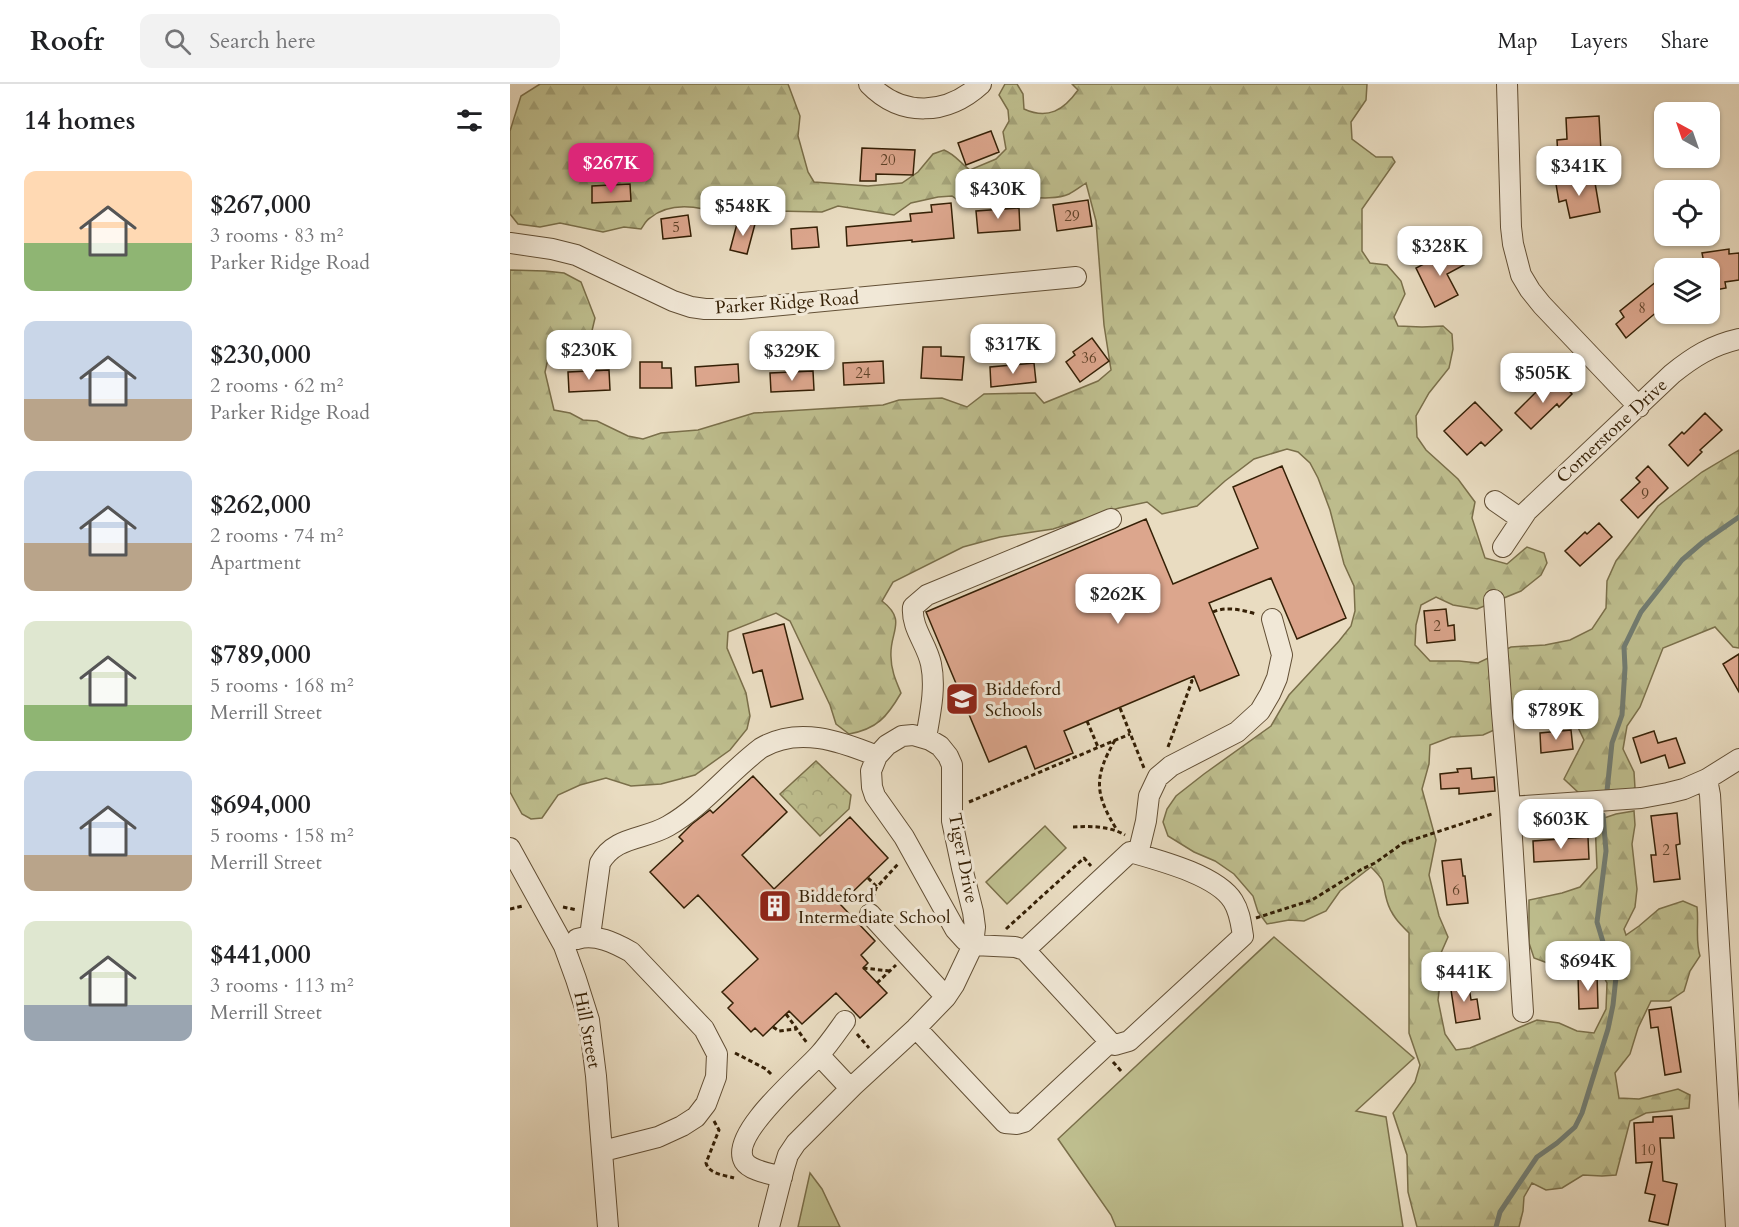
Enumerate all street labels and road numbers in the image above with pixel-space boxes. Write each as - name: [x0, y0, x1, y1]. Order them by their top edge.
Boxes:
- street label: Parker Ridge Road: [714, 285, 860, 320]
- street label: Cornerstone Drive: [1551, 373, 1673, 489]
- street label: Tiger Drive: [942, 811, 984, 905]
- street label: Hill Street: [567, 990, 607, 1071]

